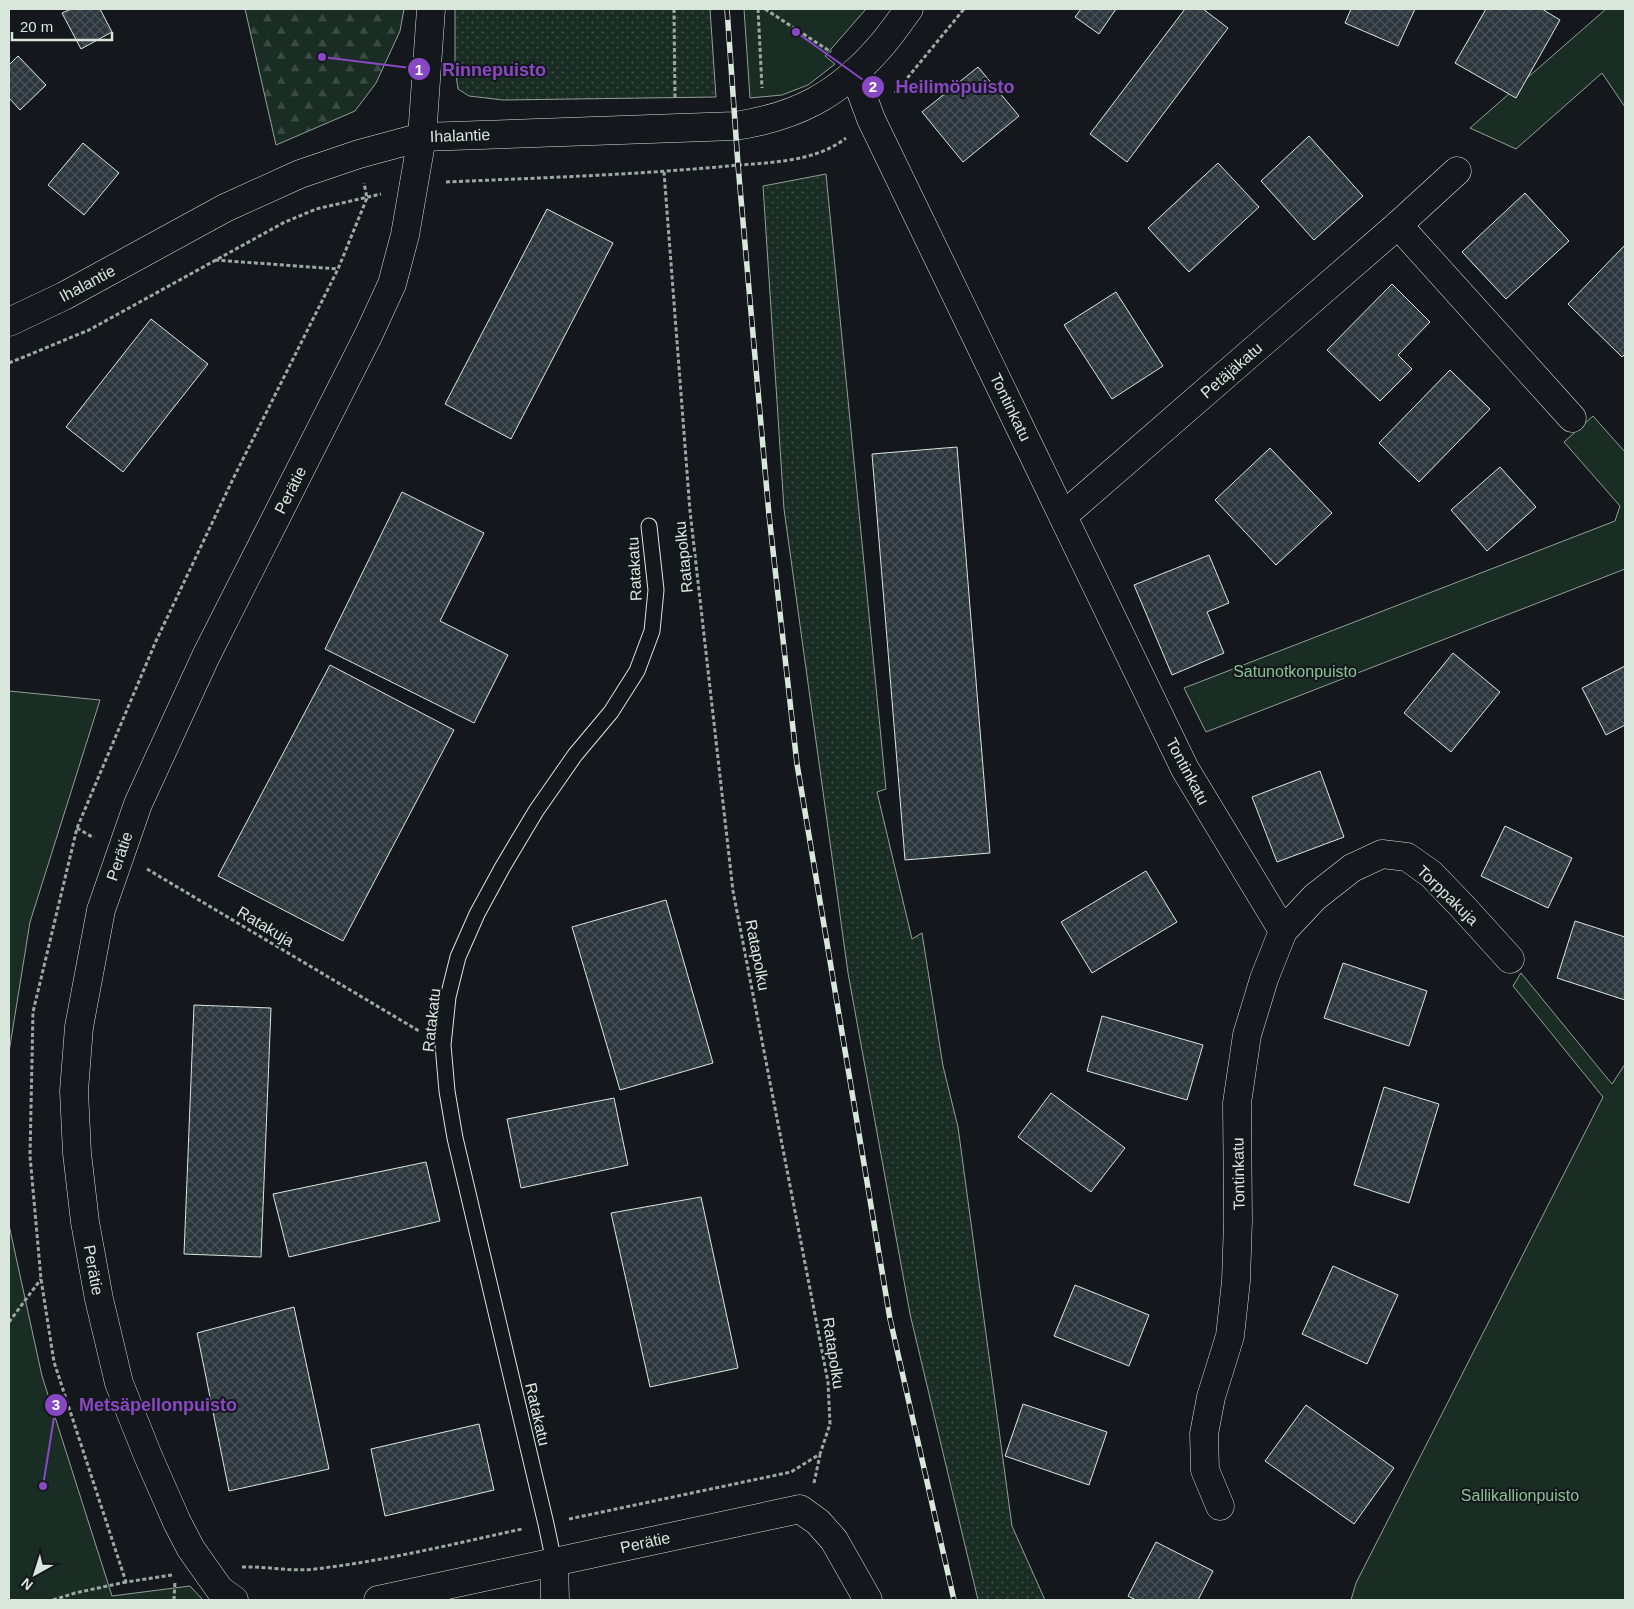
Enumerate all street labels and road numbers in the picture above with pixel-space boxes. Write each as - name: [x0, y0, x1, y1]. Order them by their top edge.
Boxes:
- street label: Ihalantie: [429, 126, 491, 145]
- street label: Ihalantie: [57, 262, 118, 305]
- street label: Petäjäkatu: [1197, 339, 1265, 402]
- street label: Tontinkatu: [987, 371, 1034, 444]
- street label: Perätie: [271, 464, 310, 517]
- street label: Ratapolku: [671, 520, 696, 594]
- street label: Ratakatu: [624, 537, 645, 601]
- street label: Tontinkatu: [1163, 735, 1212, 807]
- street label: Perätie: [103, 829, 136, 883]
- street label: Torppakuja: [1414, 862, 1482, 929]
- street label: Ratakuja: [234, 903, 297, 950]
- street label: Ratapolku: [742, 918, 773, 992]
- street label: Ratakatu: [420, 987, 443, 1053]
- street label: Tontinkatu: [1229, 1137, 1248, 1211]
- street label: Perätie: [81, 1244, 106, 1297]
- street label: Ratapolku: [819, 1316, 848, 1390]
- street label: Ratakatu: [522, 1381, 553, 1447]
- street label: Perätie: [619, 1529, 672, 1556]

